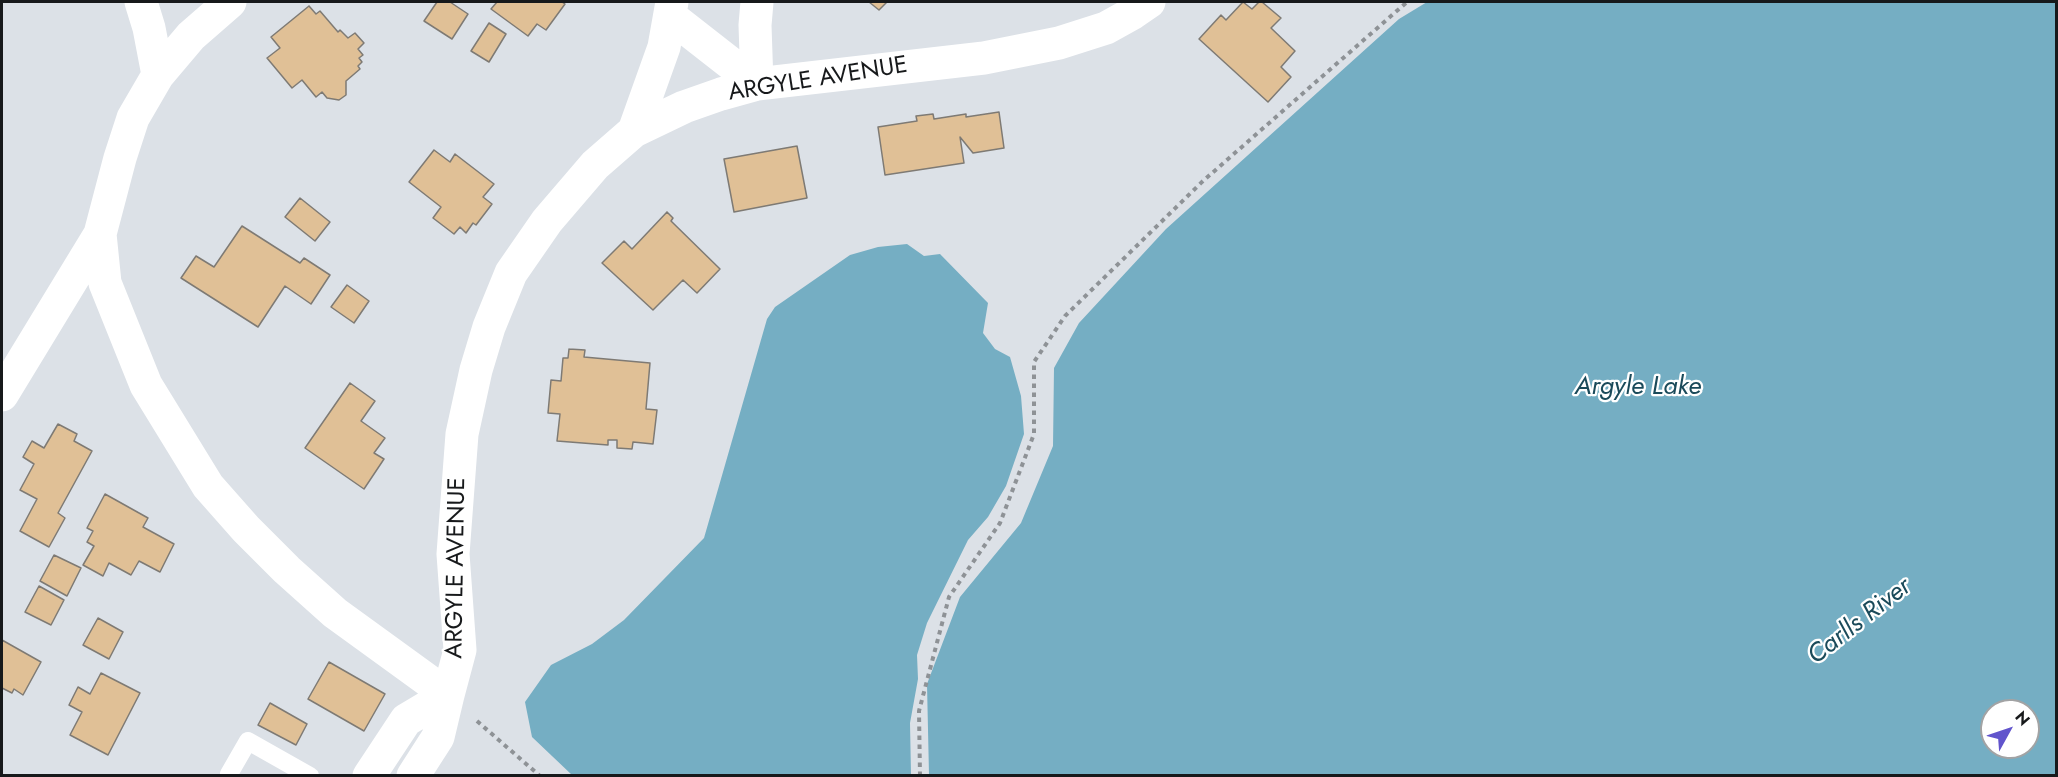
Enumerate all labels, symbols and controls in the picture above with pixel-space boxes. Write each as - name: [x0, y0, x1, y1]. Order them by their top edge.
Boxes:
- street label: ARGYLE AVENUE: [726, 52, 910, 108]
- water label: Argyle Lake: [1575, 372, 1701, 404]
- street label: ARGYLE AVENUE: [441, 477, 473, 659]
- water label: Carlls River: [1802, 572, 1918, 672]
- north arrow: [1980, 699, 2040, 759]
- text: N: [2010, 706, 2036, 731]

